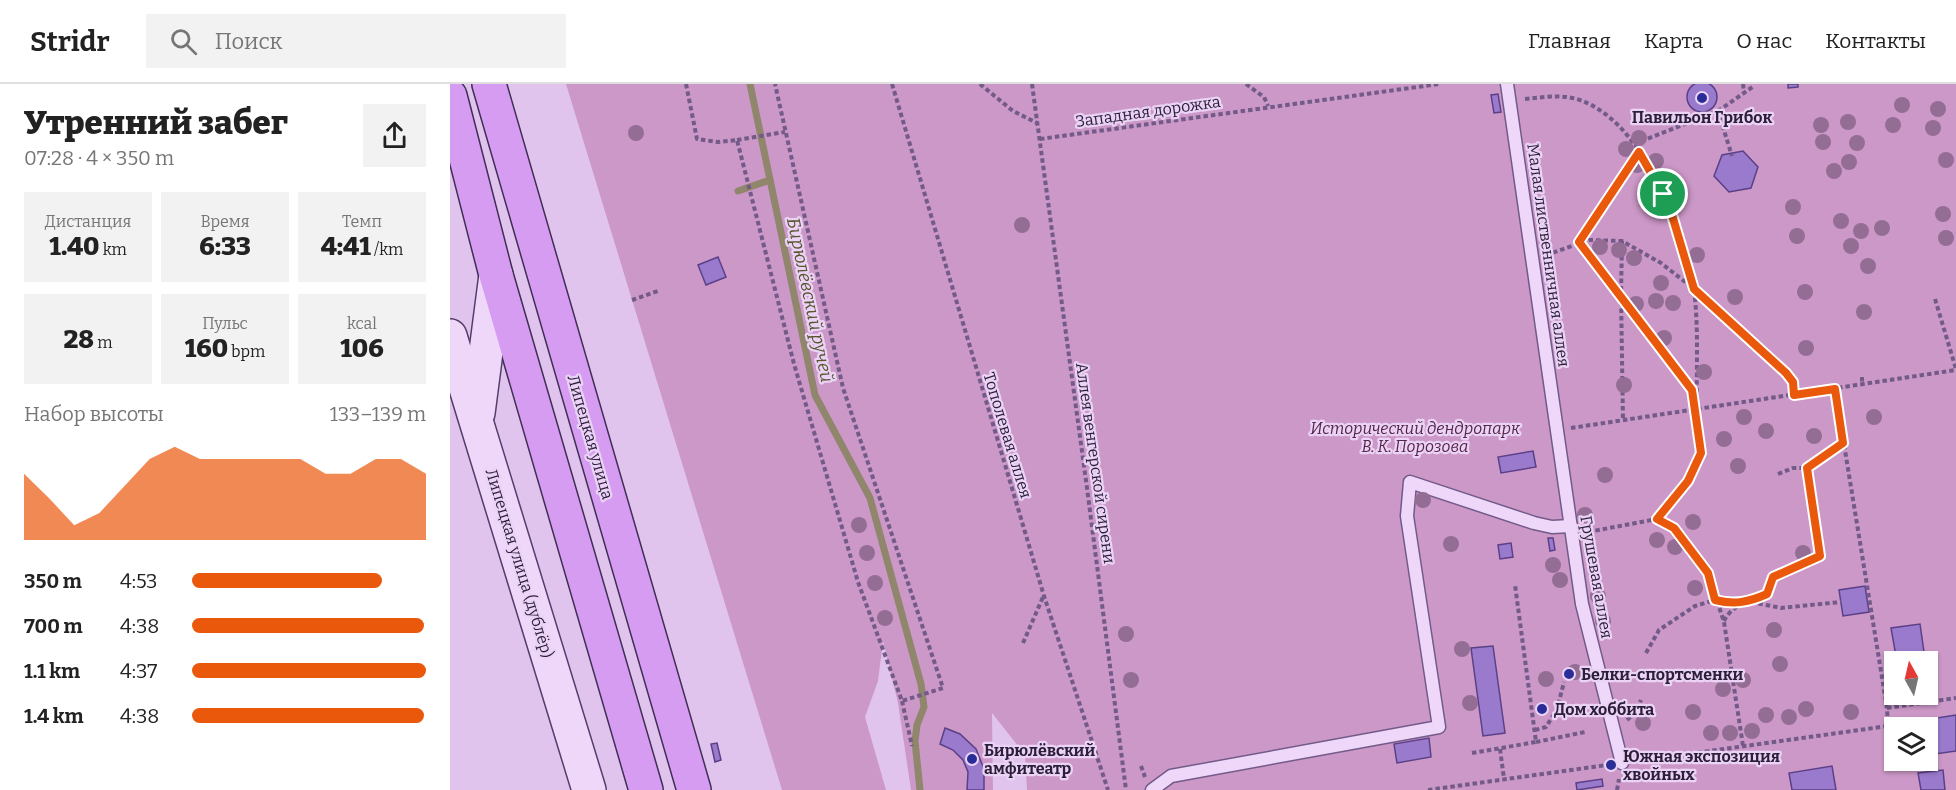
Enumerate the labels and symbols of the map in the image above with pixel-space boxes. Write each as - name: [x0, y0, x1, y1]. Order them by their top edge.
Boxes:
- marker: Павильон Грибок: [1695, 91, 1709, 105]
- street label: Западная дорожка: [1075, 92, 1222, 131]
- place label: Павильон Грибок: [1632, 108, 1772, 127]
- street label: Малая лиственничная аллея: [1523, 142, 1574, 368]
- pin: [1637, 168, 1688, 219]
- water label: Бирюлёвский ручей: [782, 216, 838, 384]
- street label: Аллея венгерской сирени: [1072, 361, 1119, 565]
- street label: Тополевая аллея: [979, 370, 1036, 501]
- street label: Липецкая улица: [564, 373, 617, 502]
- park label: Исторический дендропарк В. К. Порозова: [1310, 419, 1521, 456]
- street label: Липецкая улица (дублёр): [482, 466, 557, 660]
- street label: Грушевая аллея: [1576, 514, 1617, 640]
- north arrow: [1884, 651, 1938, 705]
- place label: Белки-спортсменки: [1581, 665, 1743, 684]
- marker: Белки-спортсменки: [1562, 667, 1576, 681]
- place label: Дом хоббита: [1554, 700, 1654, 719]
- marker: Дом хоббита: [1535, 702, 1549, 716]
- place label: Бирюлёвский амфитеатр: [984, 741, 1095, 778]
- place label: Южная экспозиция хвойных: [1623, 747, 1780, 784]
- marker: Бирюлёвский амфитеатр: [965, 752, 979, 766]
- marker: Южная экспозиция хвойных: [1604, 758, 1618, 772]

